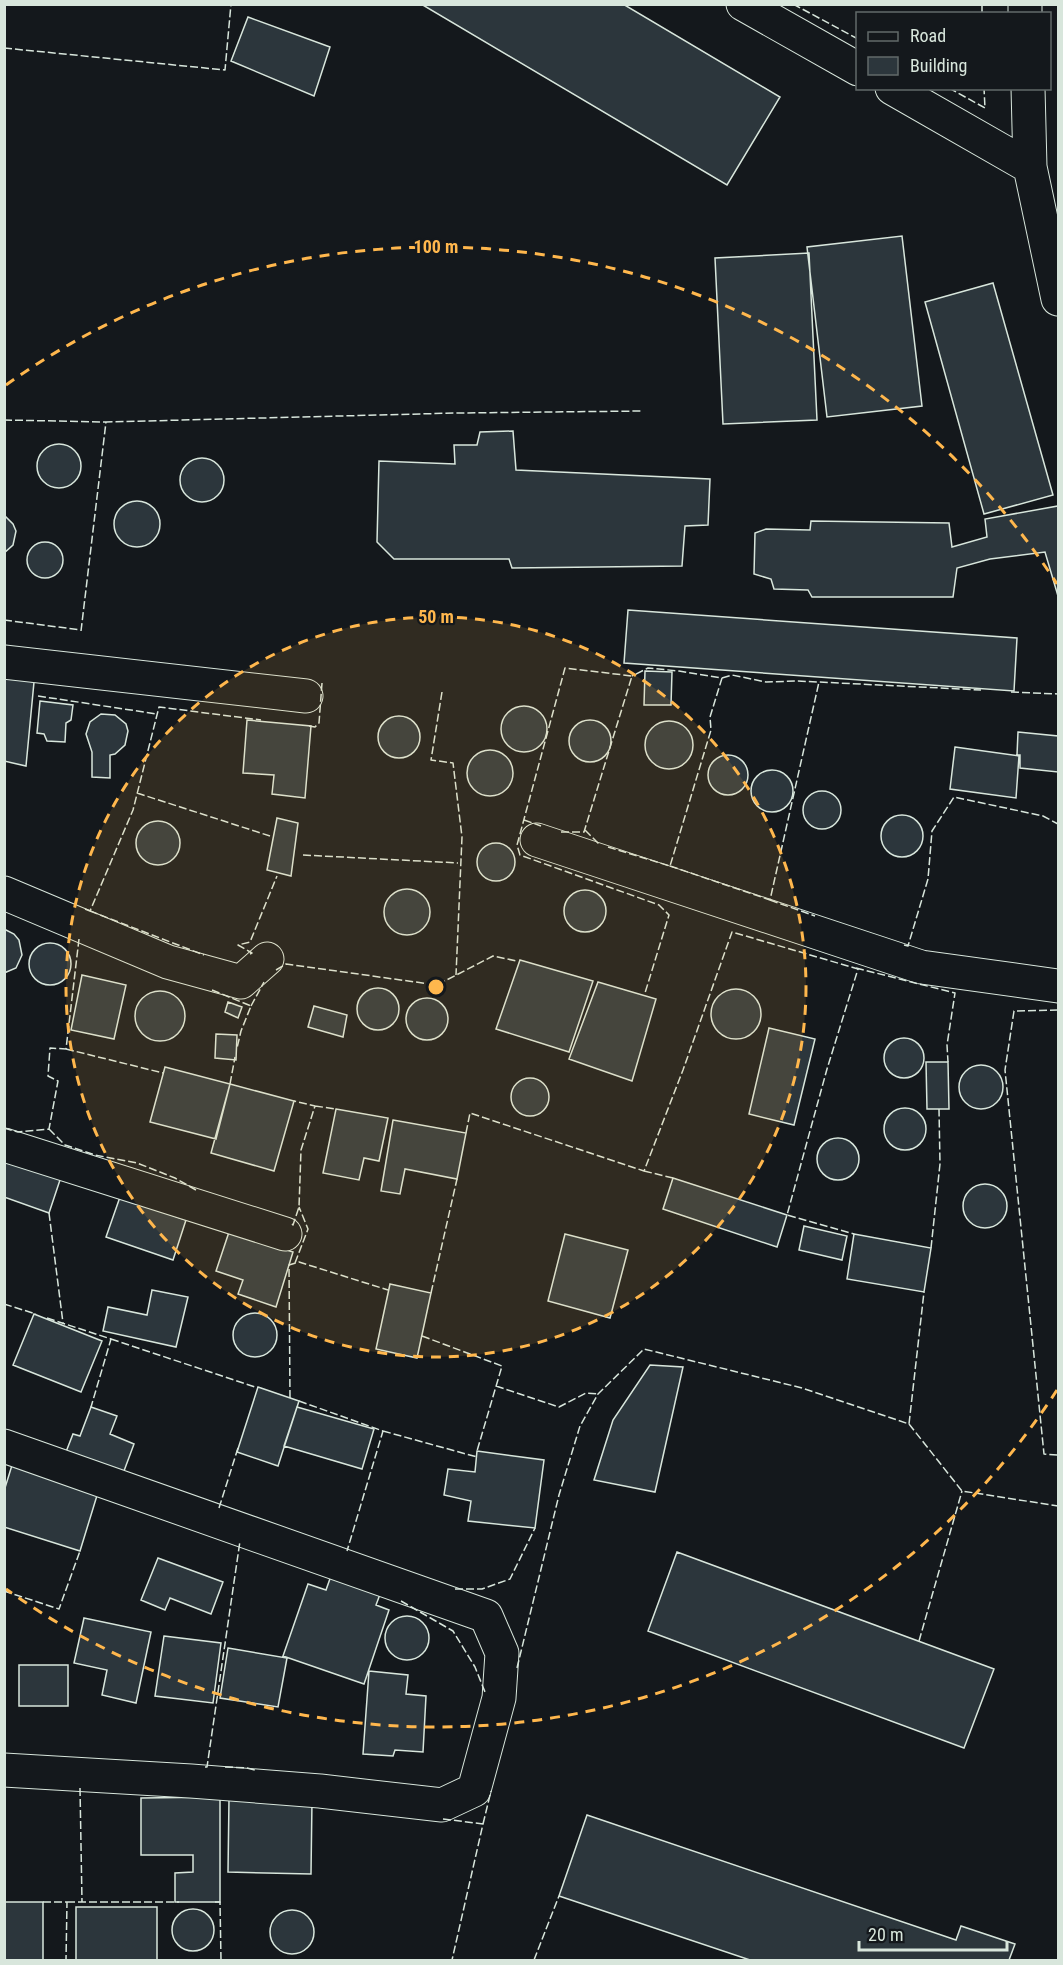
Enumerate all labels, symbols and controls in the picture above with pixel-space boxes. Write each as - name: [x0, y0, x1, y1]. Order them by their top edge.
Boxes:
- legend: [856, 12, 1051, 90]
- text: Road: [910, 25, 946, 46]
- text: Building: [910, 55, 967, 76]
- text: 100 m: [414, 236, 458, 257]
- text: 50 m: [418, 606, 454, 627]
- centre of rings: [426, 977, 446, 997]
- scale bar: [859, 1914, 1008, 1952]
- text: 20 m: [868, 1924, 903, 1945]

